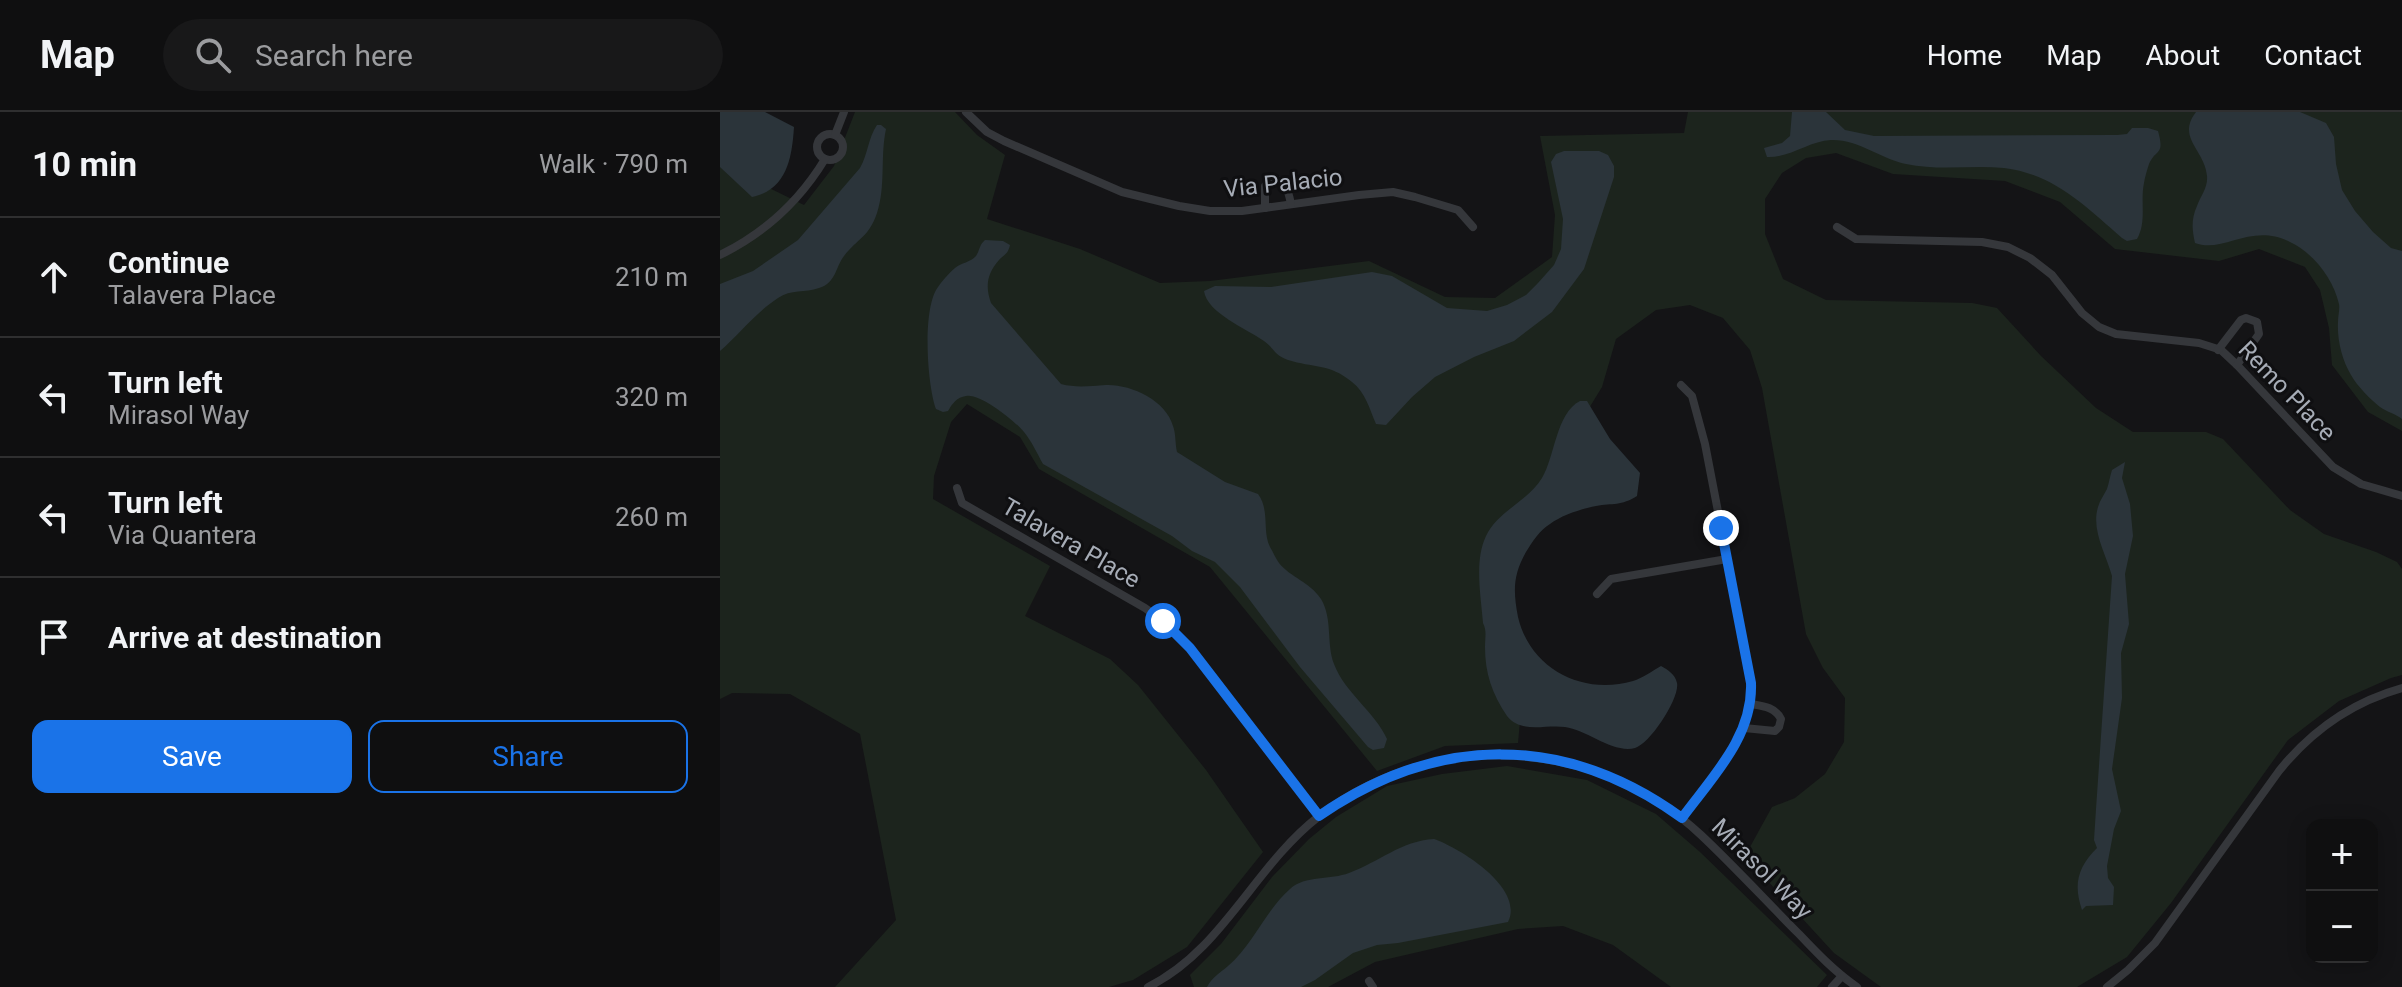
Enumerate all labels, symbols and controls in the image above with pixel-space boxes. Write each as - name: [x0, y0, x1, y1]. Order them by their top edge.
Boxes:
- search box: [163, 19, 723, 91]
- text: Map: [40, 33, 115, 77]
- icon: search: [191, 33, 235, 77]
- text: Search here: [255, 38, 413, 73]
- text: Home: [1927, 39, 2002, 72]
- text: Map: [2046, 39, 2102, 72]
- text: About: [2146, 39, 2220, 72]
- text: Contact: [2264, 39, 2362, 72]
- text: 10 min: [32, 144, 137, 184]
- text: Walk · 790 m: [539, 149, 688, 179]
- street label: Via Palacio: [1222, 163, 1344, 203]
- text: Continue: [108, 245, 229, 280]
- icon: ahead: [32, 255, 76, 299]
- text: 210 m: [615, 262, 688, 292]
- text: Talavera Place: [108, 280, 276, 310]
- street label: Remo Place: [2233, 335, 2341, 447]
- text: Turn left: [108, 365, 223, 400]
- icon: left: [32, 375, 76, 419]
- text: 320 m: [615, 382, 688, 412]
- text: Mirasol Way: [108, 400, 249, 430]
- text: Turn left: [108, 485, 223, 520]
- street label: Talavera Place: [997, 492, 1145, 594]
- icon: left: [32, 495, 76, 539]
- text: 260 m: [615, 502, 688, 532]
- route end: [1703, 510, 1739, 546]
- text: Via Quantera: [108, 520, 257, 550]
- route start: [1145, 603, 1181, 639]
- icon: arrive: [32, 615, 76, 659]
- text: Arrive at destination: [108, 620, 382, 655]
- button: Save: [32, 720, 352, 793]
- button: Share: [368, 720, 688, 793]
- street label: Mirasol Way: [1706, 813, 1818, 925]
- map controls: [2306, 819, 2378, 963]
- button: +: [2306, 819, 2378, 891]
- button: −: [2306, 891, 2378, 963]

